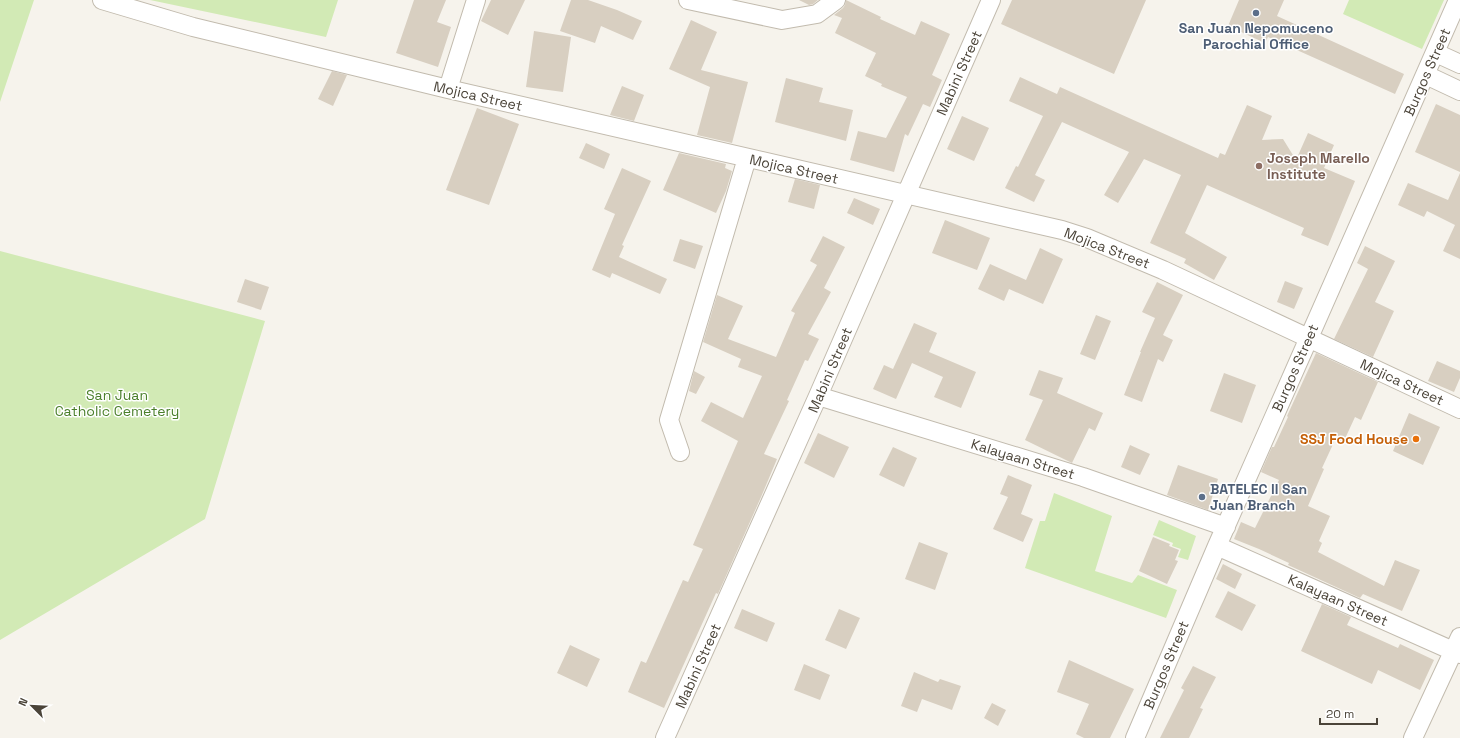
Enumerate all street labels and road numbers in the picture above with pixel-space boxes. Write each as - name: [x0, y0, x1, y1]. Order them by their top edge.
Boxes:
- street label: Burgos Street: [1400, 25, 1454, 119]
- street label: Mabini Street: [932, 28, 986, 118]
- street label: Mojica Street: [432, 77, 524, 115]
- street label: Mojica Street: [748, 150, 840, 188]
- street label: Mojica Street: [1062, 223, 1152, 273]
- street label: Burgos Street: [1268, 321, 1322, 415]
- street label: Mabini Street: [804, 325, 856, 415]
- street label: Mojica Street: [1357, 355, 1447, 409]
- street label: Kalayaan Street: [969, 435, 1077, 483]
- street label: Kalayaan Street: [1285, 570, 1391, 630]
- street label: Burgos Street: [1139, 618, 1193, 712]
- street label: Mabini Street: [671, 621, 725, 711]

